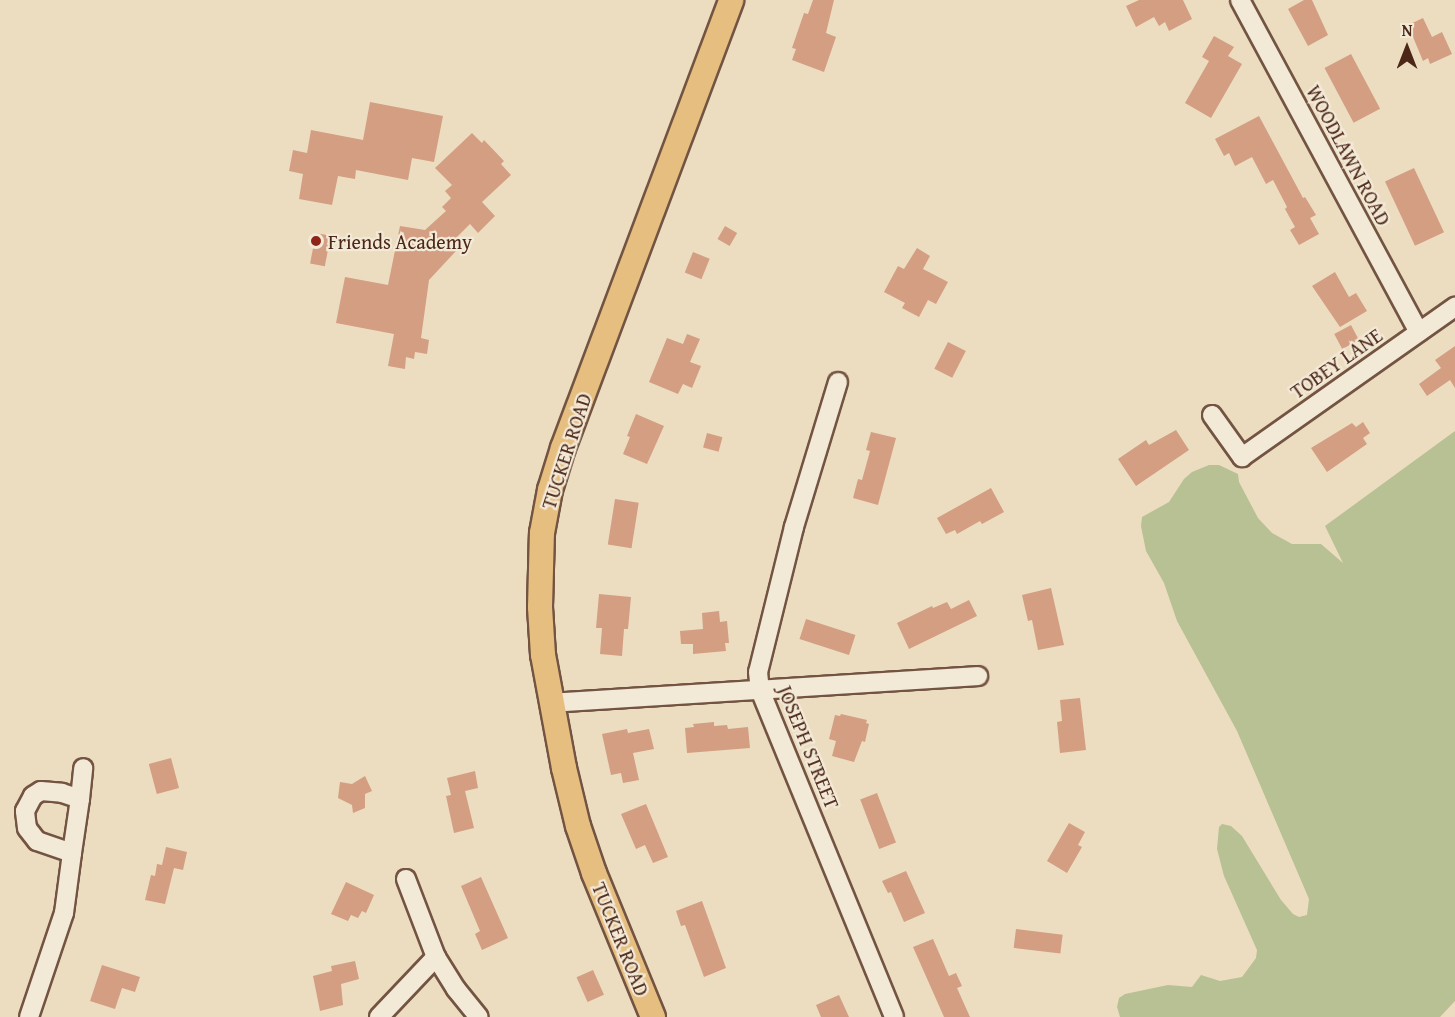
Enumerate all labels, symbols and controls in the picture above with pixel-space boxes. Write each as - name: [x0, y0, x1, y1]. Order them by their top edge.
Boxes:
- north arrow: [1377, 18, 1437, 78]
- text: N: [1402, 18, 1412, 42]
- street label: WOODLAWN ROAD: [1302, 81, 1396, 229]
- place label: Friends Academy: [328, 229, 472, 253]
- marker: Friends Academy: [309, 234, 323, 248]
- street label: TOBEY LANE: [1286, 323, 1386, 403]
- street label: TUCKER ROAD: [536, 390, 596, 512]
- street label: JOSEPH STREET: [773, 682, 845, 812]
- street label: TUCKER ROAD: [587, 879, 655, 999]

